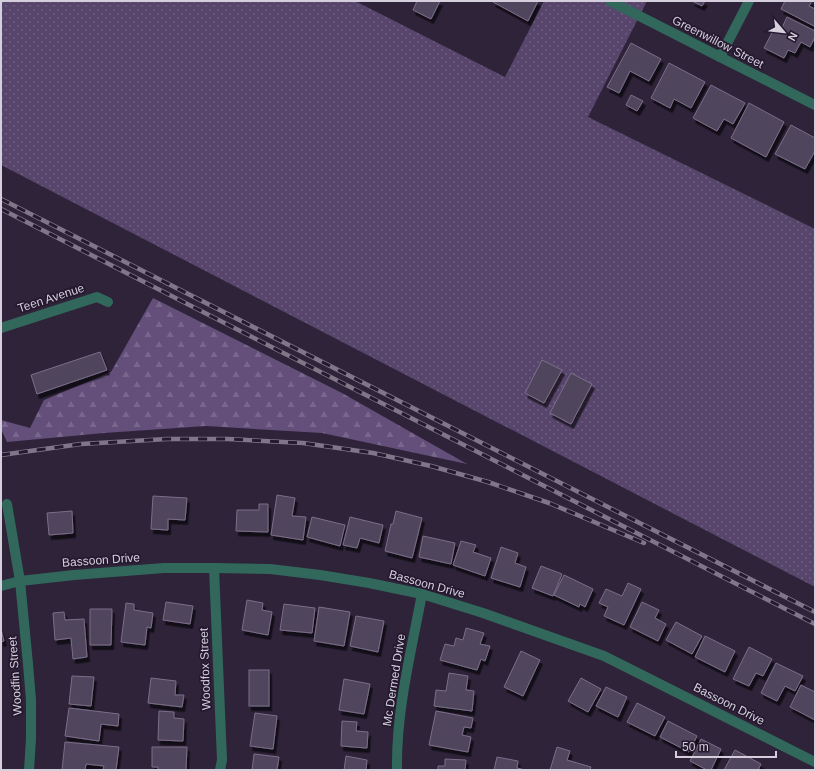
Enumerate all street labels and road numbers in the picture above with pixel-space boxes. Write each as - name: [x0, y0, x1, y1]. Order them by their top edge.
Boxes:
- street label: Greenwillow Street: [670, 13, 767, 71]
- street label: Teen Avenue: [16, 281, 86, 315]
- street label: Bassoon Drive: [62, 550, 141, 570]
- street label: Bassoon Drive: [387, 567, 467, 601]
- street label: Woodfox Street: [197, 627, 213, 710]
- street label: Mc Dermed Drive: [380, 632, 408, 727]
- street label: Woodfin Street: [5, 635, 25, 716]
- street label: Bassoon Drive: [691, 680, 767, 728]

